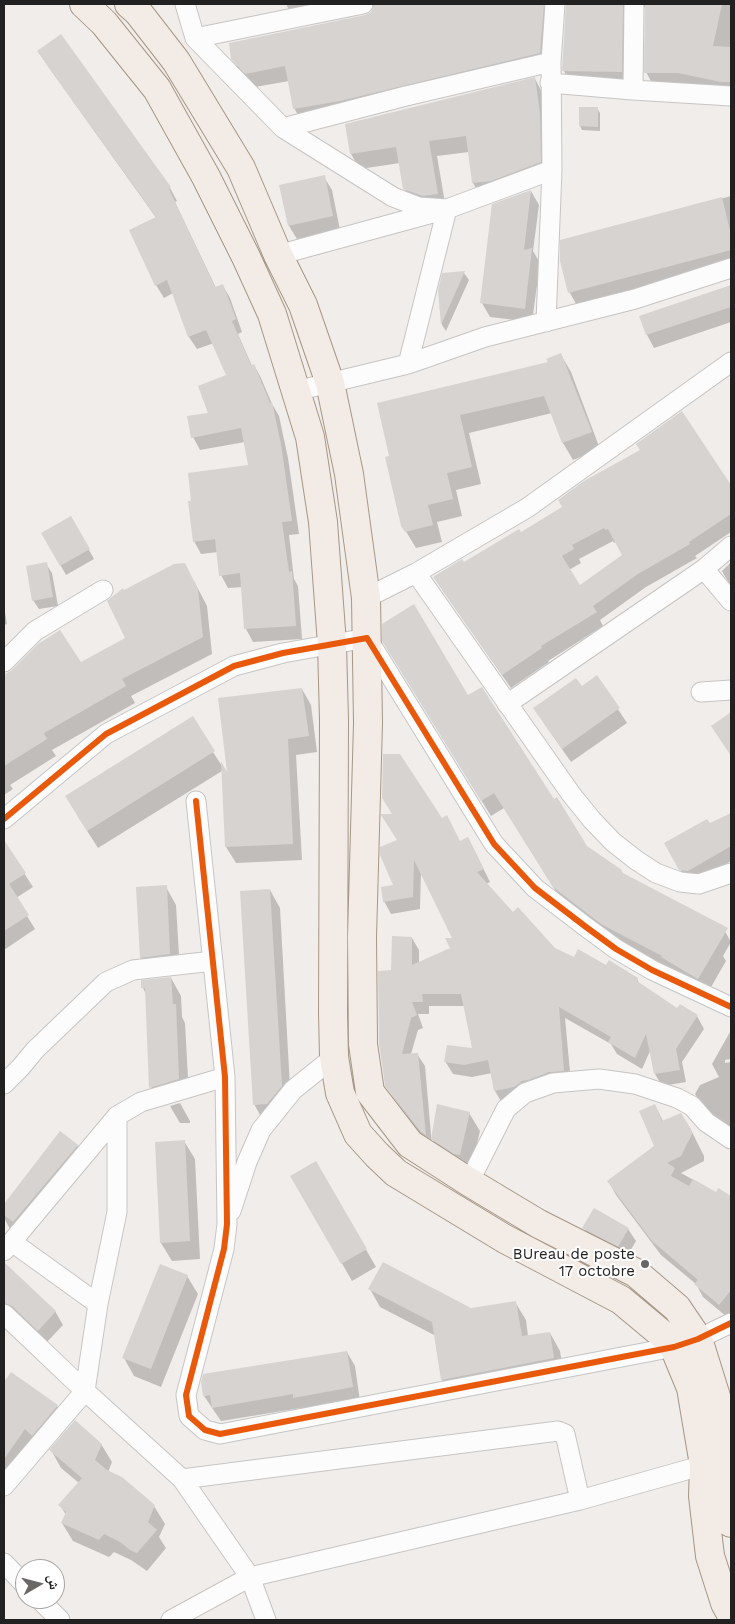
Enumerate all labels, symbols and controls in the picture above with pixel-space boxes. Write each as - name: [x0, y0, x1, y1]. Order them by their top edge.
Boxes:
- place label: BUreau de poste 17 octobre: [513, 1246, 635, 1281]
- marker: BUreau de poste 17 octobre: [639, 1258, 651, 1270]
- north arrow: [15, 1559, 65, 1609]
- text: ش: [45, 1574, 63, 1591]

